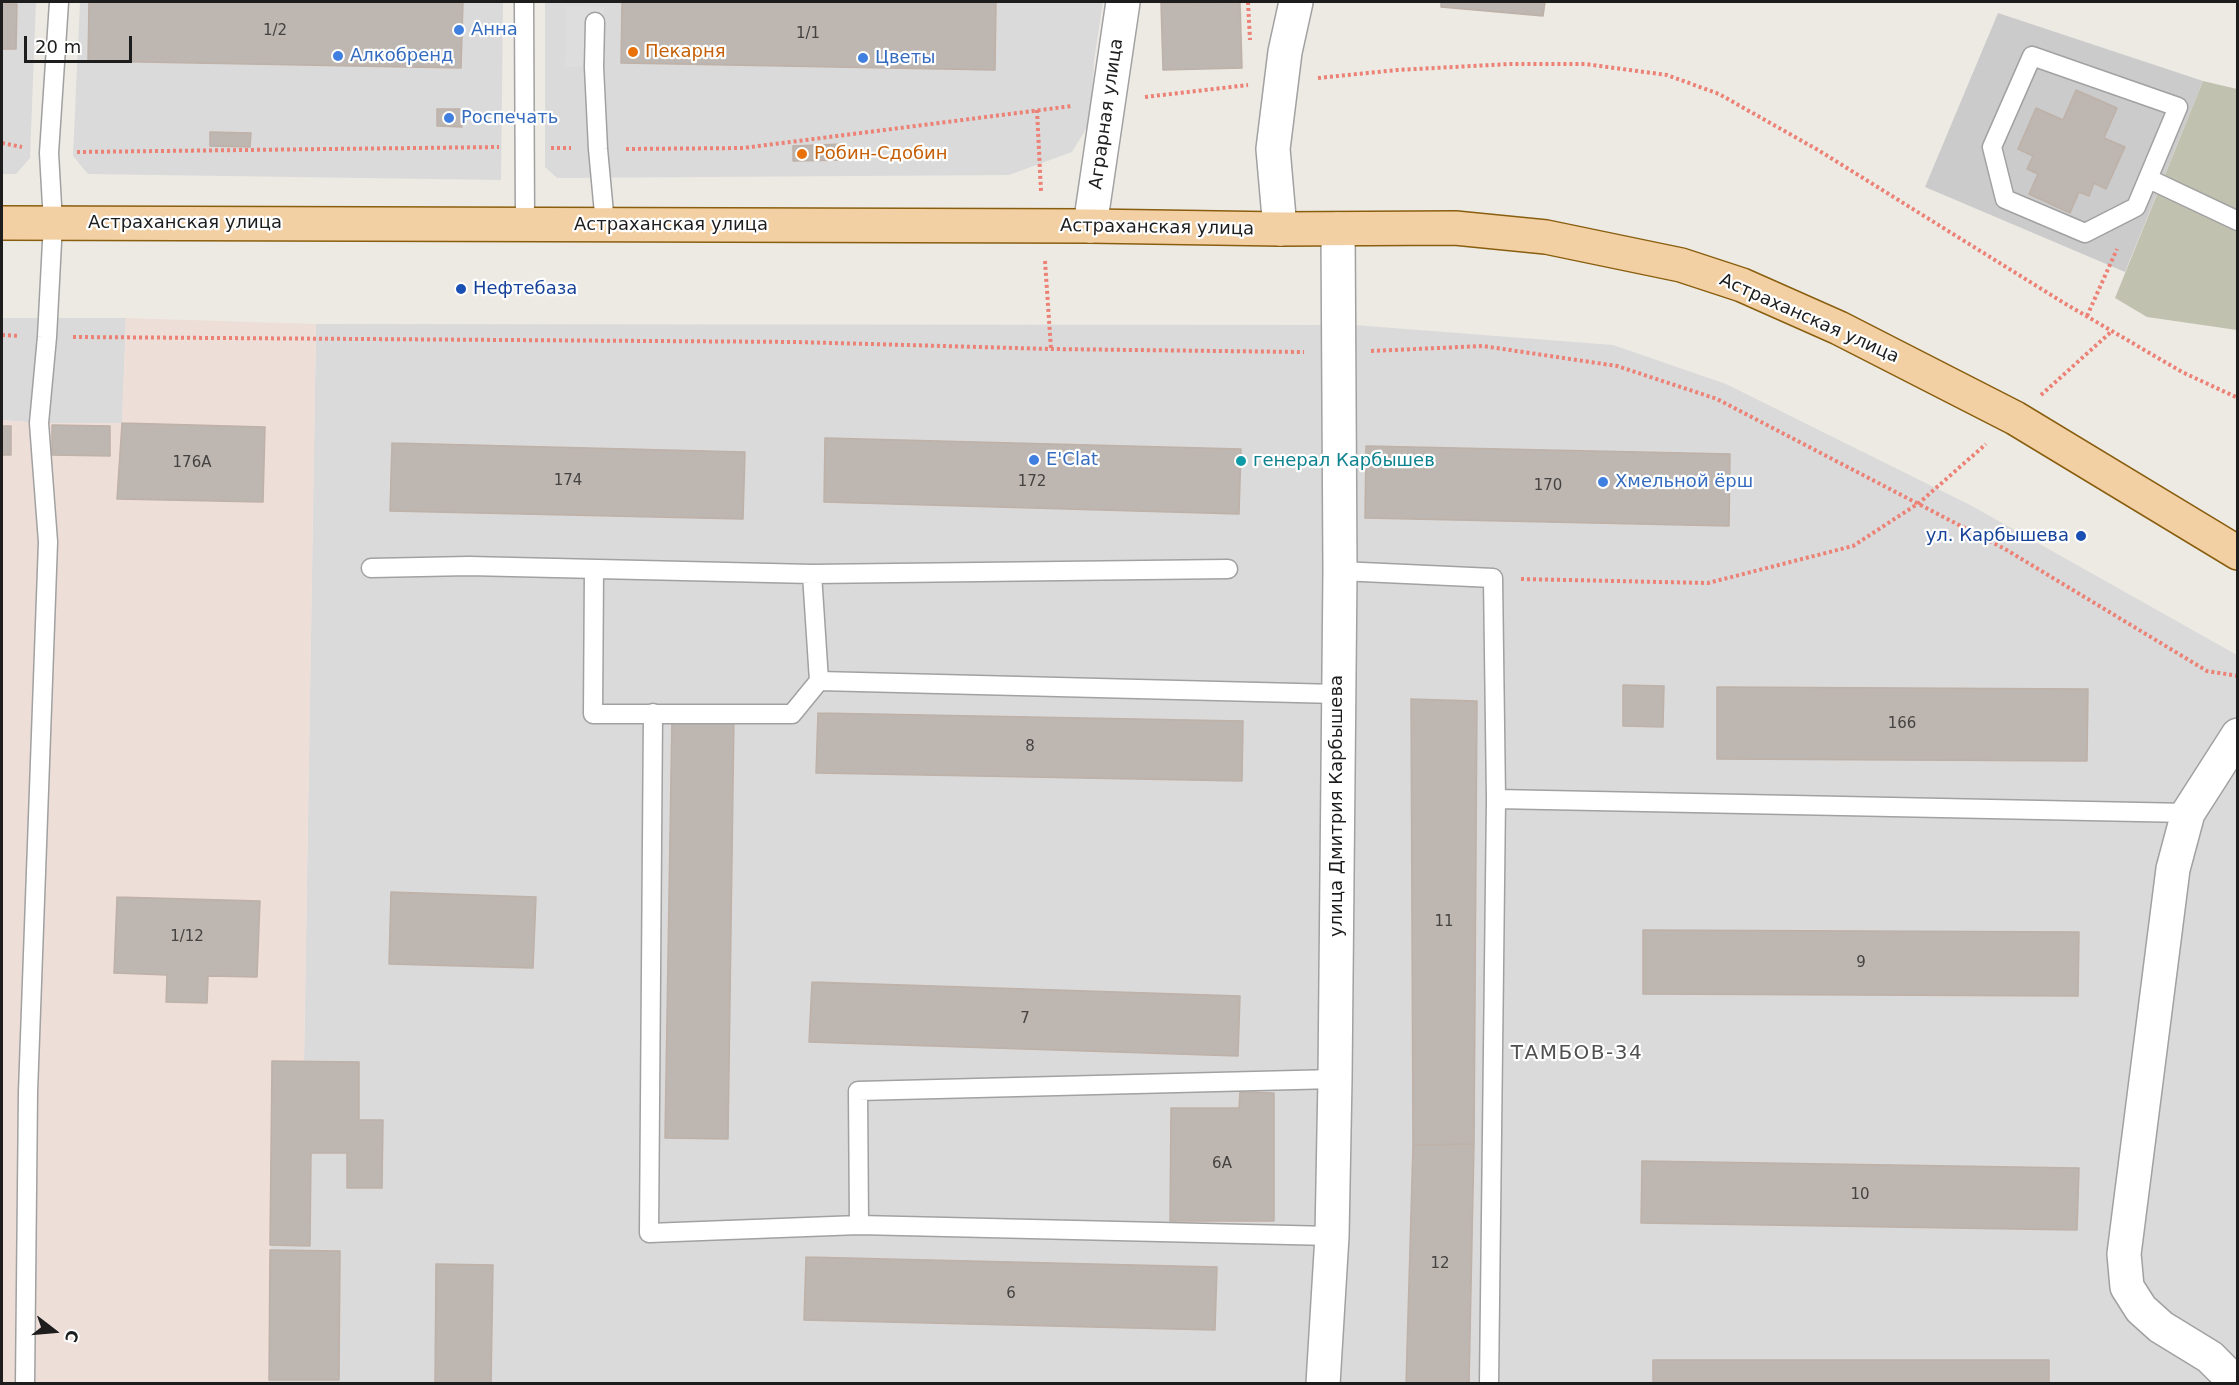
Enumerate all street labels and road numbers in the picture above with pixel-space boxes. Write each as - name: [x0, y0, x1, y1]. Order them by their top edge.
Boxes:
- street label: Аграрная улица: [1086, 37, 1128, 191]
- street label: Астраханская улица: [88, 212, 282, 234]
- street label: Астраханская улица: [574, 214, 768, 236]
- street label: Астраханская улица: [1060, 216, 1254, 240]
- street label: Астраханская улица: [1716, 270, 1902, 368]
- street label: улица Дмитрия Карбышева: [1326, 675, 1348, 937]

